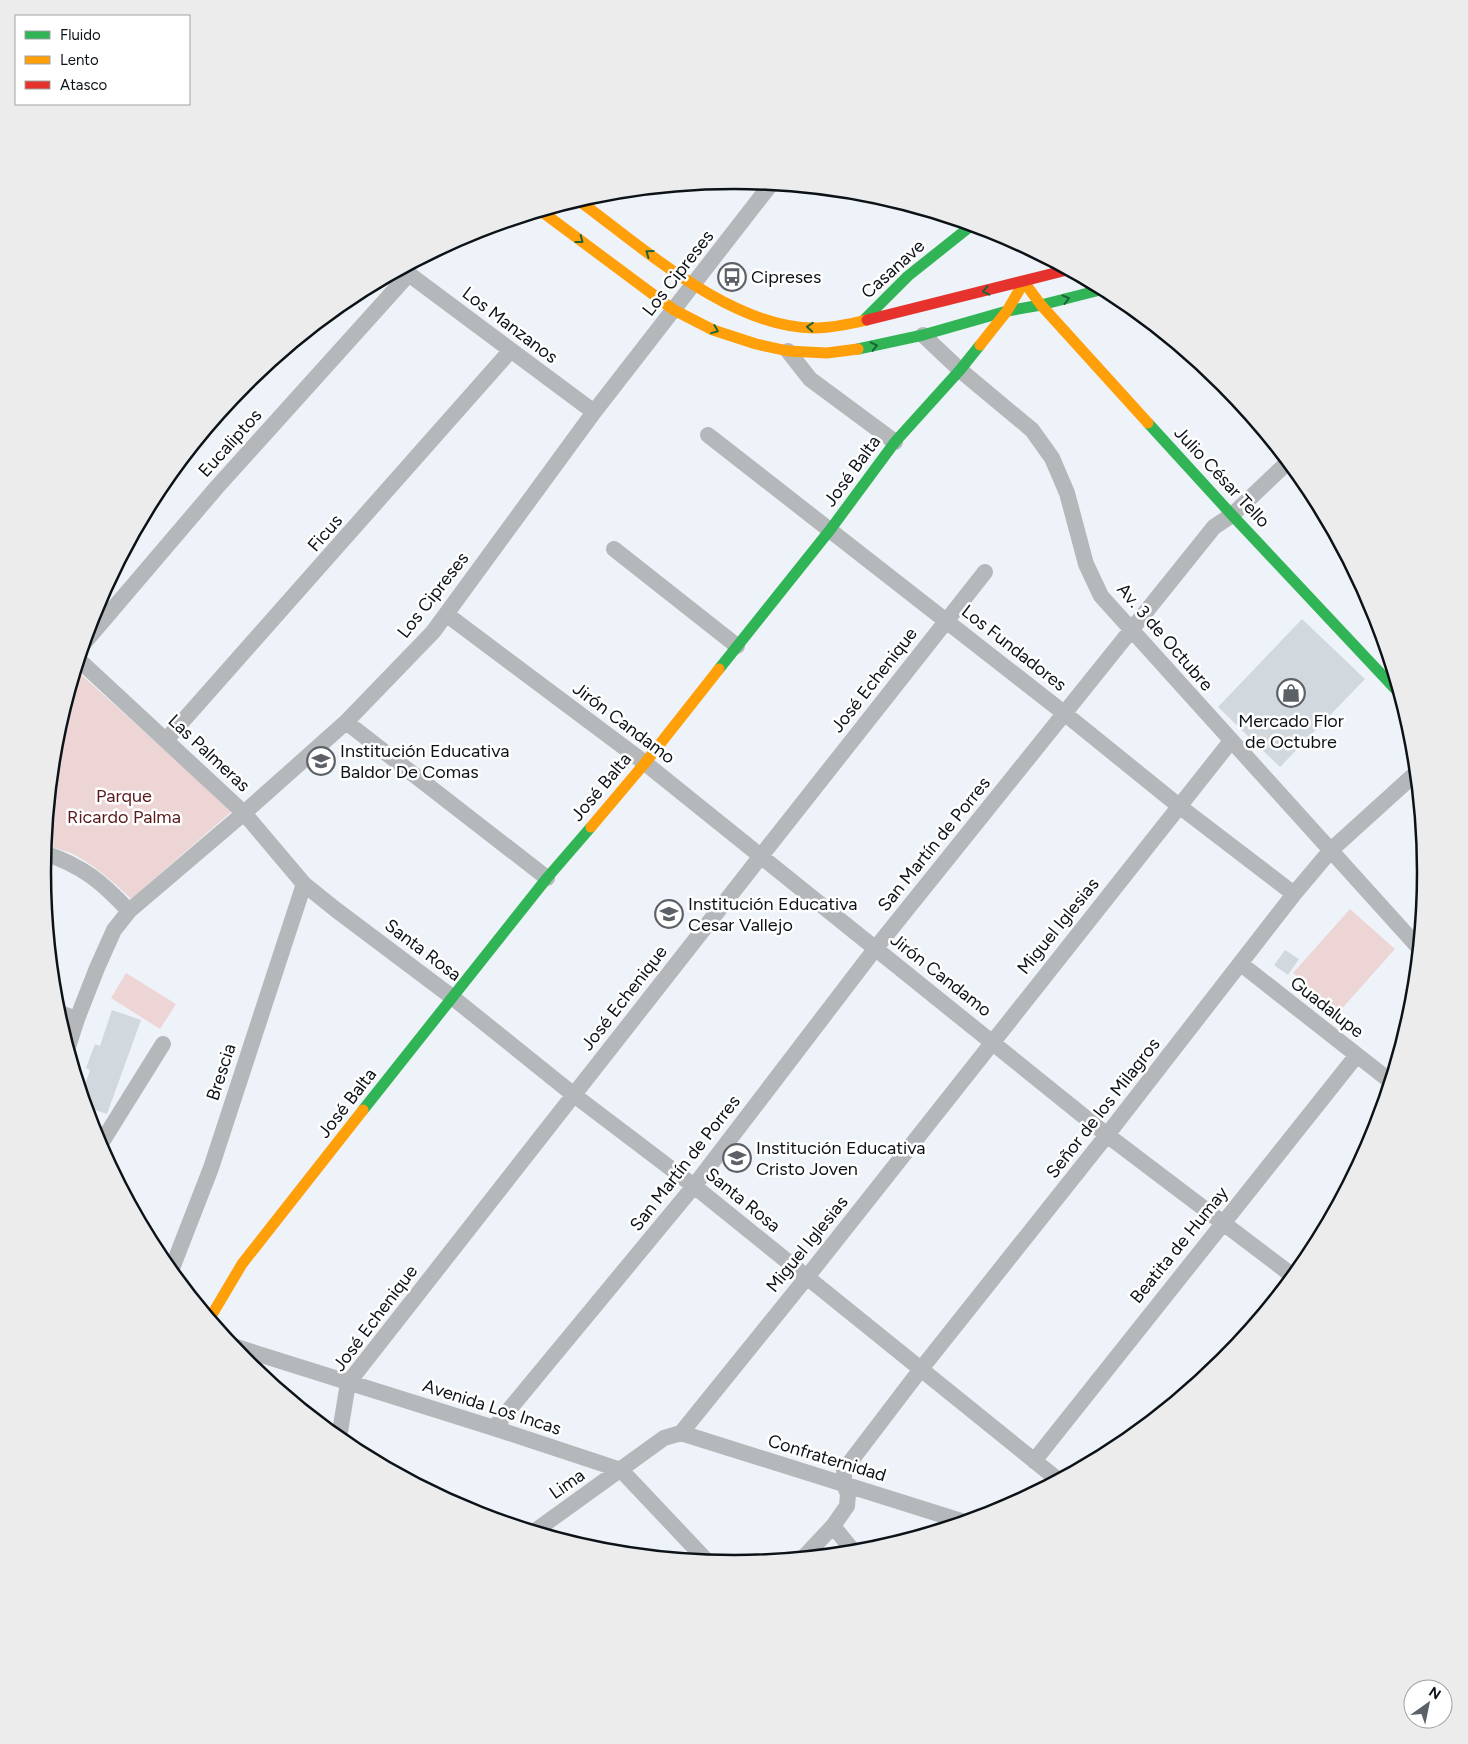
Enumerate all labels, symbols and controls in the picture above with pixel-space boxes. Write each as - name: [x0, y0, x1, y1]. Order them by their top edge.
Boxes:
- legend: [15, 15, 190, 105]
- text: Fluido: [60, 26, 101, 44]
- text: Lento: [60, 51, 99, 69]
- text: Atasco: [60, 76, 108, 94]
- street label: Los Cipreses: [638, 226, 718, 320]
- one-way arrow: [574, 235, 583, 243]
- street label: Casanave: [857, 235, 929, 303]
- one-way arrow: [646, 250, 655, 259]
- bus stop icon: Cipreses: [717, 262, 747, 292]
- place label: Cipreses: [751, 266, 821, 288]
- street label: Los Manzanos: [458, 282, 562, 368]
- one-way arrow: [981, 285, 990, 296]
- one-way arrow: [1061, 294, 1070, 305]
- one-way arrow: [806, 322, 814, 333]
- one-way arrow: [710, 324, 719, 334]
- one-way arrow: [869, 341, 878, 352]
- street label: Eucaliptos: [194, 404, 266, 482]
- street label: Julio César Tello: [1170, 422, 1274, 532]
- street label: José Balta: [819, 431, 885, 511]
- street label: Ficus: [303, 510, 347, 556]
- street label: Los Cipreses: [393, 548, 473, 642]
- street label: Av. 3 de Octubre: [1112, 579, 1218, 696]
- street label: Los Fundadores: [957, 600, 1071, 696]
- street label: José Echenique: [826, 623, 922, 737]
- street label: Jirón Candamo: [569, 677, 679, 769]
- shop icon: Mercado Flor de Octubre: [1276, 678, 1306, 708]
- street label: Las Palmeras: [164, 710, 254, 796]
- place label: Mercado Flor de Octubre: [1238, 710, 1344, 753]
- place label: Institución Educativa Baldor De Comas: [340, 740, 509, 783]
- school or university icon: Institución Educativa Baldor De Comas: [306, 746, 336, 776]
- street label: José Balta: [566, 748, 636, 826]
- street label: San Martín de Porres: [873, 772, 995, 916]
- park label: Parque Ricardo Palma: [67, 785, 181, 828]
- street label: Miguel Iglesias: [1012, 873, 1104, 979]
- place label: Institución Educativa Cesar Vallejo: [688, 893, 857, 936]
- school or university icon: Institución Educativa Cesar Vallejo: [654, 899, 684, 929]
- street label: Santa Rosa: [380, 914, 466, 986]
- street label: Jirón Candamo: [886, 929, 996, 1021]
- street label: José Echenique: [576, 941, 672, 1055]
- street label: Guadalupe: [1286, 972, 1368, 1043]
- street label: Señor de los Milagros: [1041, 1033, 1165, 1183]
- street label: Brescia: [202, 1041, 240, 1103]
- street label: José Balta: [313, 1064, 381, 1142]
- street label: San Martín de Porres: [625, 1091, 745, 1235]
- place label: Institución Educativa Cristo Joven: [756, 1137, 925, 1180]
- school or university icon: Institución Educativa Cristo Joven: [722, 1143, 752, 1173]
- street label: Santa Rosa: [701, 1163, 785, 1237]
- street label: Beatita de Humay: [1125, 1182, 1233, 1308]
- street label: Miguel Iglesias: [761, 1191, 853, 1297]
- street label: José Echenique: [328, 1260, 422, 1375]
- street label: Avenida Los Incas: [420, 1374, 564, 1440]
- street label: Confraternidad: [765, 1430, 889, 1486]
- street label: Lima: [545, 1464, 589, 1504]
- north arrow: [1403, 1679, 1453, 1729]
- text: N: [1426, 1683, 1444, 1704]

